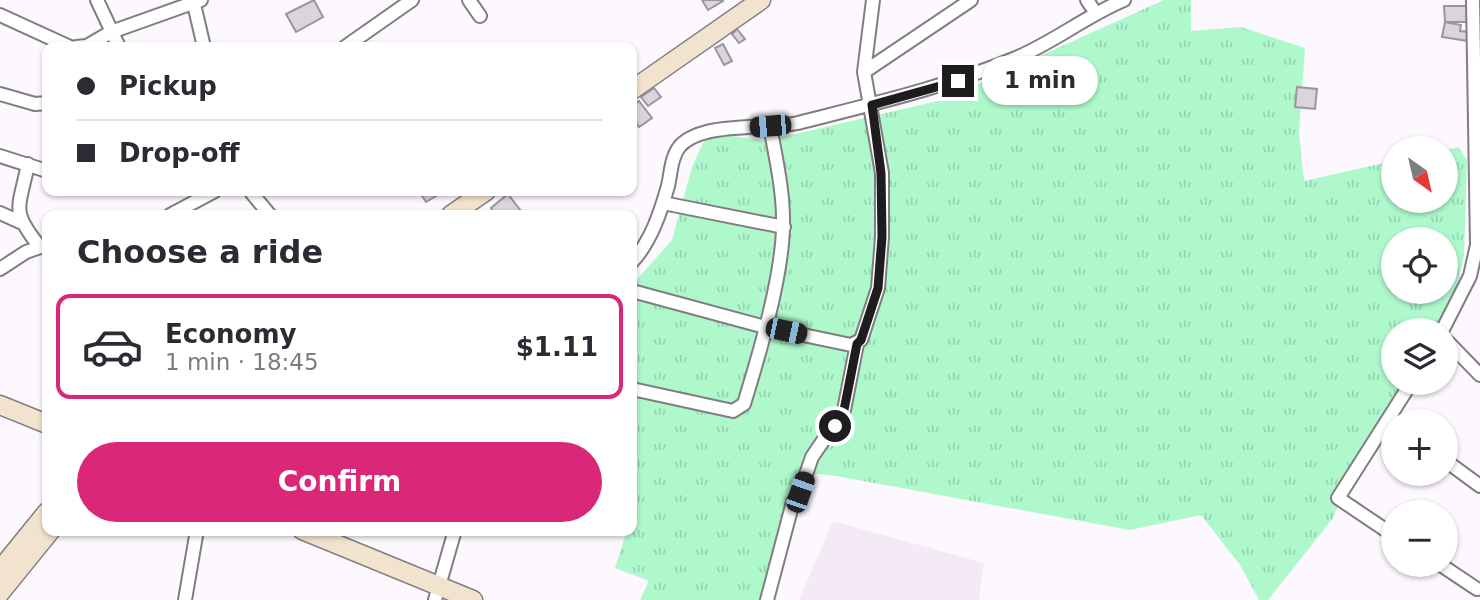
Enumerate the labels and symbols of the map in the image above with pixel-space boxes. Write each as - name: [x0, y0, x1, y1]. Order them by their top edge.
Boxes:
- callout: 1 min: [982, 56, 1098, 106]
- route end: [942, 65, 974, 97]
- car: [749, 114, 792, 138]
- north arrow: [1381, 136, 1458, 214]
- car: [764, 316, 809, 346]
- route start: [819, 410, 851, 442]
- car: [784, 469, 817, 515]

